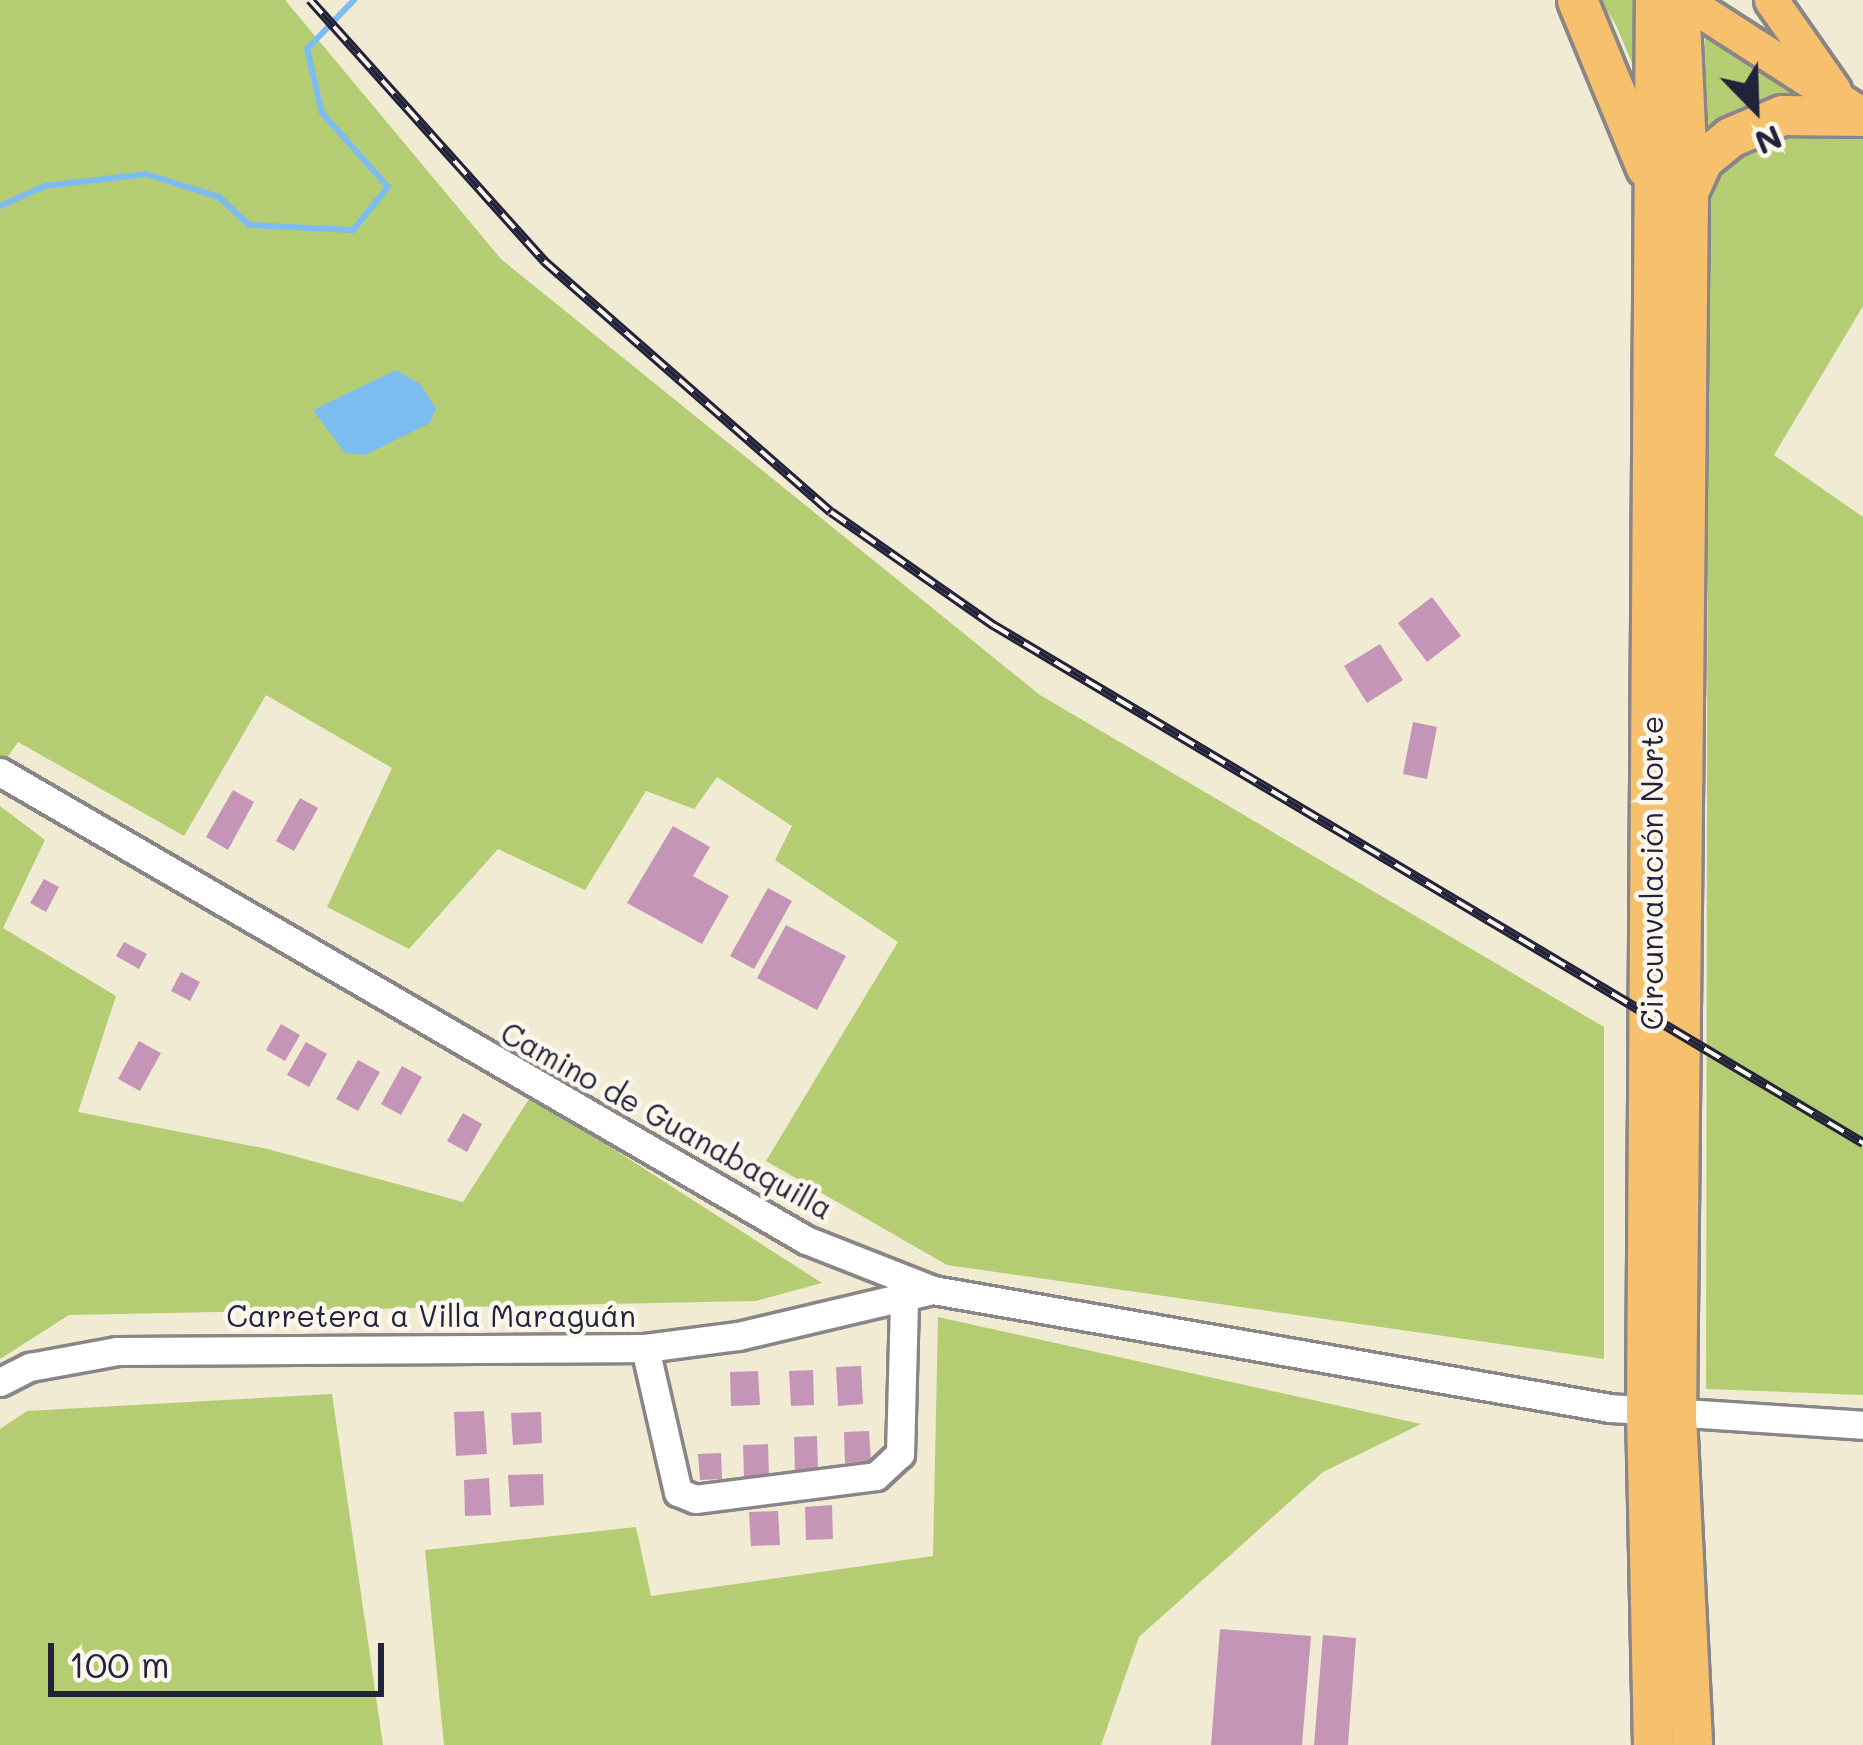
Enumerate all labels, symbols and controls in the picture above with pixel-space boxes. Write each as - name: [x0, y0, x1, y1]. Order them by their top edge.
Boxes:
- north arrow: [1695, 48, 1815, 168]
- text: N: [1749, 117, 1789, 166]
- street label: Circunvalación Norte: [1633, 716, 1669, 1030]
- street label: Camino de Guanabaquilla: [495, 1014, 839, 1226]
- street label: Carretera a Villa Maraguán: [226, 1297, 636, 1333]
- scale bar: [54, 1619, 390, 1693]
- text: 100 m: [69, 1640, 170, 1687]

